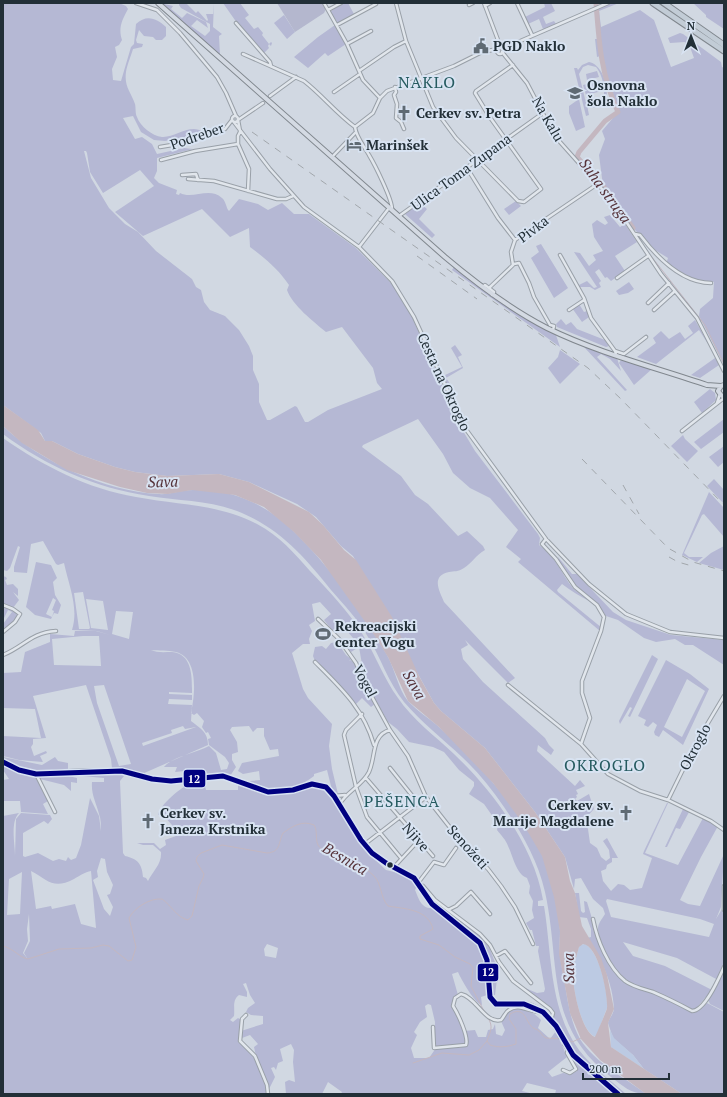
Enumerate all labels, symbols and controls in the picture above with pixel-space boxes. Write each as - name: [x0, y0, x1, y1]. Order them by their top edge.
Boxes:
- north arrow: [671, 16, 711, 56]
- text: N: [687, 19, 696, 33]
- place label: PGD Naklo: [493, 36, 565, 55]
- public building icon: PGD Naklo: [472, 37, 490, 55]
- district label: NAKLO: [398, 71, 456, 93]
- place label: Osnovna šola Naklo: [587, 75, 657, 110]
- school or university icon: Osnovna šola Naklo: [566, 84, 584, 102]
- street label: Na Kalu: [528, 93, 569, 145]
- place label: Cerkev sv. Petra: [416, 103, 521, 122]
- church icon: Cerkev sv. Petra: [395, 104, 413, 122]
- street label: Podreber: [167, 117, 227, 154]
- street label: Ulica Toma Zupana: [407, 129, 515, 215]
- place label: Marinšek: [366, 135, 429, 154]
- hotel icon: Marinšek: [345, 136, 363, 154]
- water label: Suha struga: [575, 154, 636, 227]
- street label: Pivka: [513, 211, 552, 246]
- street label: Cesta na Okroglo: [413, 330, 476, 434]
- water label: Sava: [148, 471, 178, 491]
- place label: Rekreacijski center Vogu: [335, 616, 417, 651]
- sports icon: Rekreacijski center Vogu: [314, 625, 332, 643]
- street label: Vogel: [349, 661, 382, 701]
- water label: Sava: [399, 666, 431, 703]
- street label: Okroglo: [674, 720, 715, 773]
- district label: OKROGLO: [564, 754, 646, 776]
- line badge: 12: [183, 769, 206, 788]
- text: 12: [188, 772, 200, 786]
- district label: PEŠENCA: [364, 790, 440, 812]
- place label: Cerkev sv. Marije Magdalene: [493, 795, 614, 830]
- place label: Cerkev sv. Janeza Krstnika: [160, 803, 266, 838]
- church icon: Cerkev sv. Marije Magdalene: [617, 804, 635, 822]
- church icon: Cerkev sv. Janeza Krstnika: [139, 812, 157, 830]
- street label: Njive: [399, 818, 434, 855]
- street label: Senožeti: [443, 820, 493, 873]
- water label: Besnica: [318, 837, 372, 879]
- unlabelled marker: [385, 860, 395, 870]
- water label: Sava: [558, 953, 578, 983]
- line badge: 12: [477, 963, 499, 982]
- text: 12: [482, 965, 494, 979]
- scale bar: [583, 1055, 669, 1081]
- text: 200 m: [589, 1061, 622, 1076]

